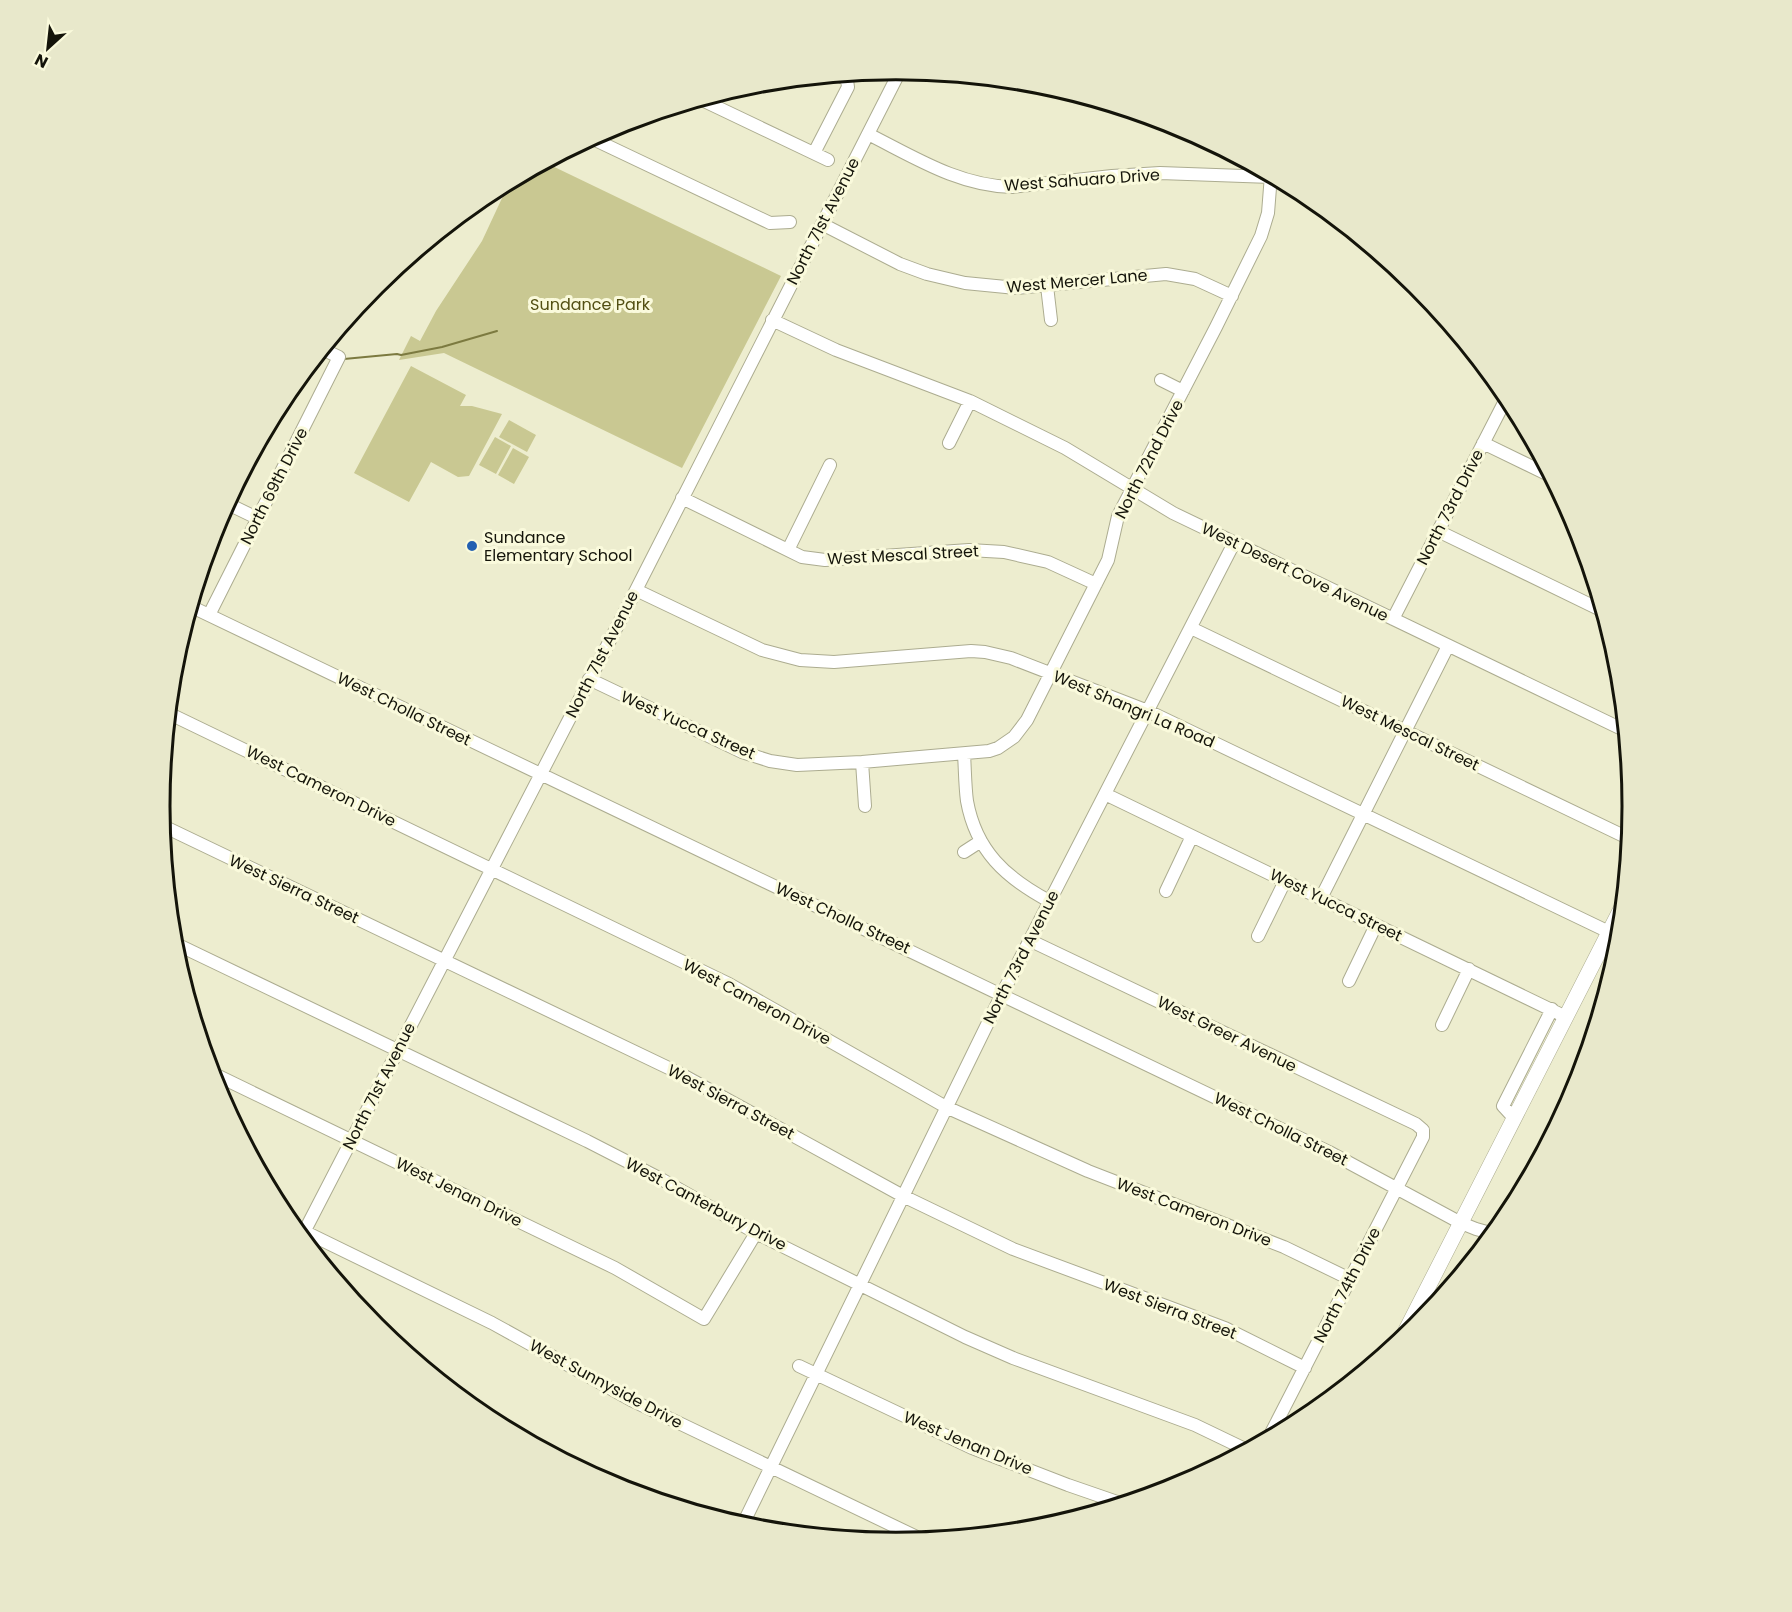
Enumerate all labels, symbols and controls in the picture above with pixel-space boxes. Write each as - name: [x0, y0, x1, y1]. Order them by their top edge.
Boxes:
- north arrow: [18, 18, 78, 78]
- text: N: [31, 48, 52, 74]
- street label: North 71st Avenue: [781, 153, 865, 289]
- street label: West Sahuaro Drive: [1003, 163, 1161, 197]
- street label: West Mercer Lane: [1006, 263, 1149, 299]
- park label: Sundance Park: [530, 293, 651, 316]
- street label: North 72nd Drive: [1109, 395, 1189, 523]
- street label: North 69th Drive: [235, 423, 313, 548]
- street label: North 73rd Drive: [1411, 445, 1489, 569]
- street label: West Desert Cove Avenue: [1198, 517, 1392, 627]
- place label: Sundance Elementary School: [484, 526, 632, 567]
- marker: Sundance Elementary School: [465, 539, 479, 553]
- street label: West Mescal Street: [827, 540, 979, 570]
- street label: North 71st Avenue: [560, 586, 644, 722]
- street label: West Shangri La Road: [1050, 665, 1218, 753]
- street label: West Cholla Street: [333, 667, 475, 752]
- street label: West Yucca Street: [617, 685, 759, 765]
- street label: West Mescal Street: [1337, 689, 1483, 777]
- street label: West Cameron Drive: [242, 740, 400, 832]
- street label: West Sierra Street: [225, 849, 363, 929]
- street label: West Yucca Street: [1266, 863, 1406, 947]
- street label: West Cholla Street: [772, 877, 914, 959]
- street label: North 73rd Avenue: [977, 886, 1065, 1028]
- street label: West Cameron Drive: [679, 953, 835, 1051]
- street label: West Greer Avenue: [1153, 990, 1301, 1078]
- street label: North 71st Avenue: [337, 1018, 421, 1154]
- street label: West Sierra Street: [663, 1059, 799, 1145]
- street label: West Cholla Street: [1210, 1087, 1352, 1172]
- street label: West Jenan Drive: [392, 1151, 526, 1233]
- street label: West Canterbury Drive: [621, 1152, 791, 1256]
- street label: West Cameron Drive: [1113, 1172, 1275, 1252]
- street label: North 74th Drive: [1308, 1223, 1386, 1347]
- street label: West Sierra Street: [1100, 1273, 1240, 1345]
- street label: West Sunnyside Drive: [525, 1334, 687, 1434]
- street label: West Jenan Drive: [900, 1405, 1036, 1481]

